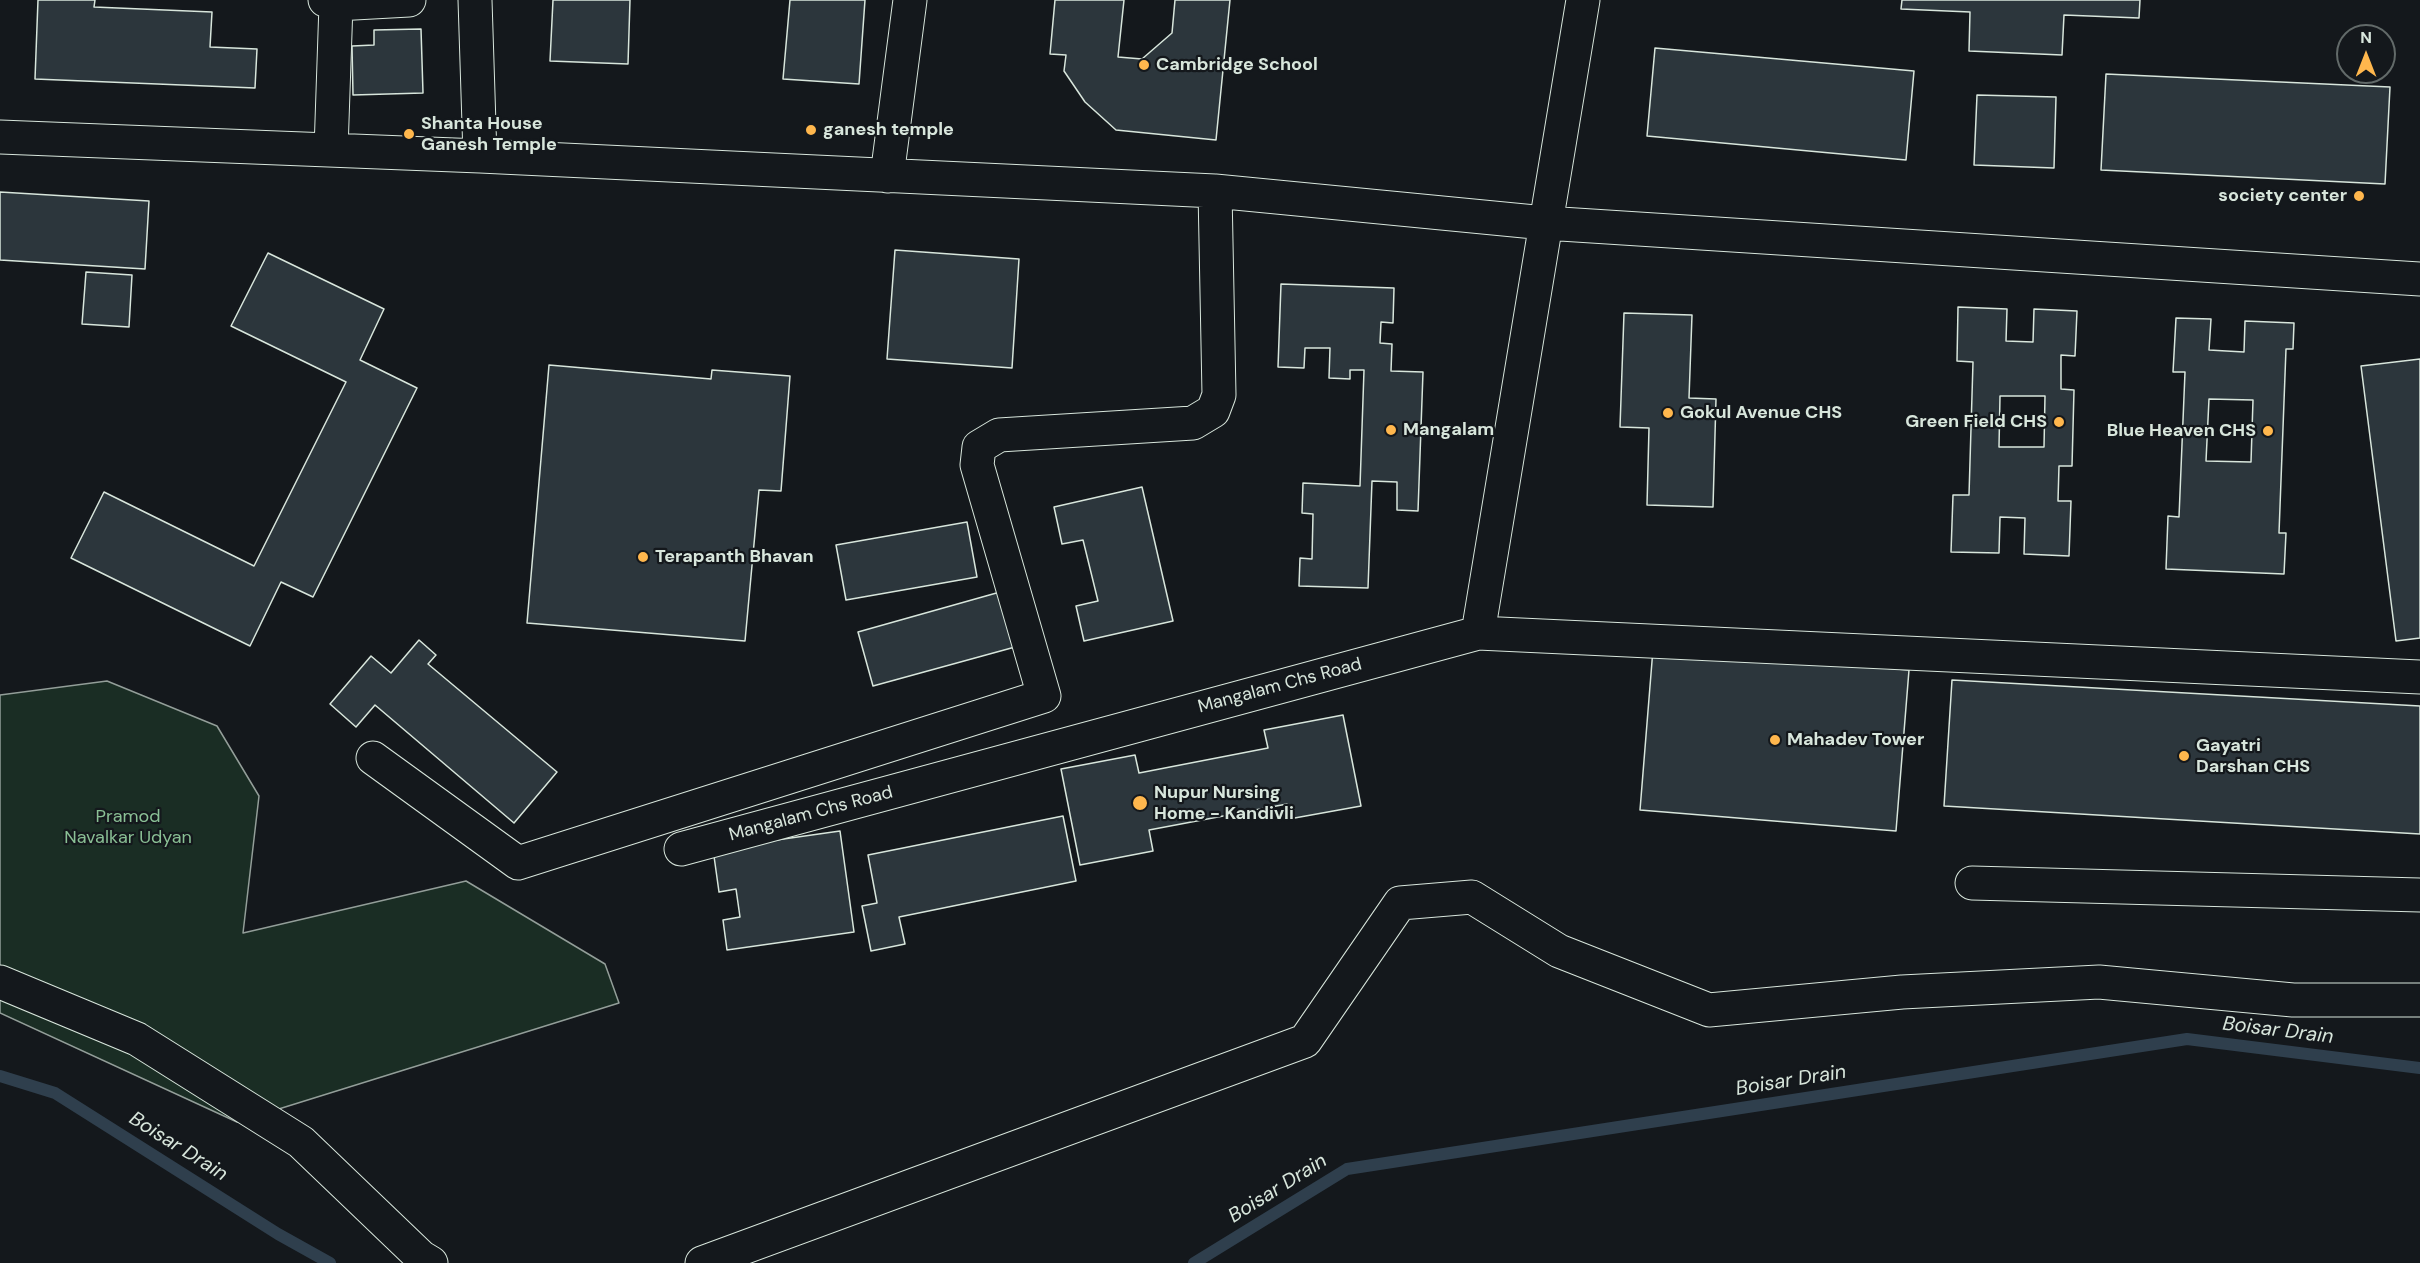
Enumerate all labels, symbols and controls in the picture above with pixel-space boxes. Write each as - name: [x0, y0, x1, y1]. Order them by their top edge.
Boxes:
- north arrow: [2336, 24, 2396, 84]
- text: N: [2360, 27, 2372, 48]
- place label: Cambridge School: [1156, 54, 1318, 76]
- marker: Cambridge School: [1137, 58, 1151, 72]
- place label: Shanta House Ganesh Temple: [421, 113, 557, 156]
- place label: ganesh temple: [823, 119, 954, 141]
- marker: ganesh temple: [804, 123, 818, 137]
- marker: Shanta House Ganesh Temple: [402, 127, 416, 141]
- place label: society center: [2218, 185, 2347, 207]
- marker: society center: [2352, 189, 2366, 203]
- place label: Gokul Avenue CHS: [1680, 402, 1842, 424]
- marker: Gokul Avenue CHS: [1661, 406, 1675, 420]
- place label: Green Field CHS: [1905, 411, 2047, 433]
- marker: Green Field CHS: [2052, 415, 2066, 429]
- place label: Mangalam: [1403, 419, 1494, 441]
- place label: Blue Heaven CHS: [2107, 420, 2256, 442]
- marker: Mangalam: [1384, 423, 1398, 437]
- marker: Blue Heaven CHS: [2261, 424, 2275, 438]
- place label: Terapanth Bhavan: [655, 546, 814, 568]
- marker: Terapanth Bhavan: [636, 550, 650, 564]
- street label: Mangalam Chs Road: [1196, 654, 1364, 718]
- place label: Mahadev Tower: [1787, 729, 1924, 751]
- marker: Mahadev Tower: [1768, 733, 1782, 747]
- place label: Gayatri Darshan CHS: [2196, 735, 2310, 777]
- marker: Gayatri Darshan CHS: [2177, 749, 2191, 763]
- street label: Mangalam Chs Road: [727, 782, 895, 846]
- place label: Nupur Nursing Home - Kandivli: [1154, 782, 1294, 824]
- marker: Nupur Nursing Home - Kandivli: [1131, 794, 1149, 812]
- park label: Pramod Navalkar Udyan: [64, 806, 192, 848]
- water label: Boisar Drain: [2221, 1012, 2335, 1050]
- water label: Boisar Drain: [1734, 1060, 1848, 1102]
- water label: Boisar Drain: [124, 1107, 232, 1187]
- water label: Boisar Drain: [1224, 1149, 1332, 1229]

